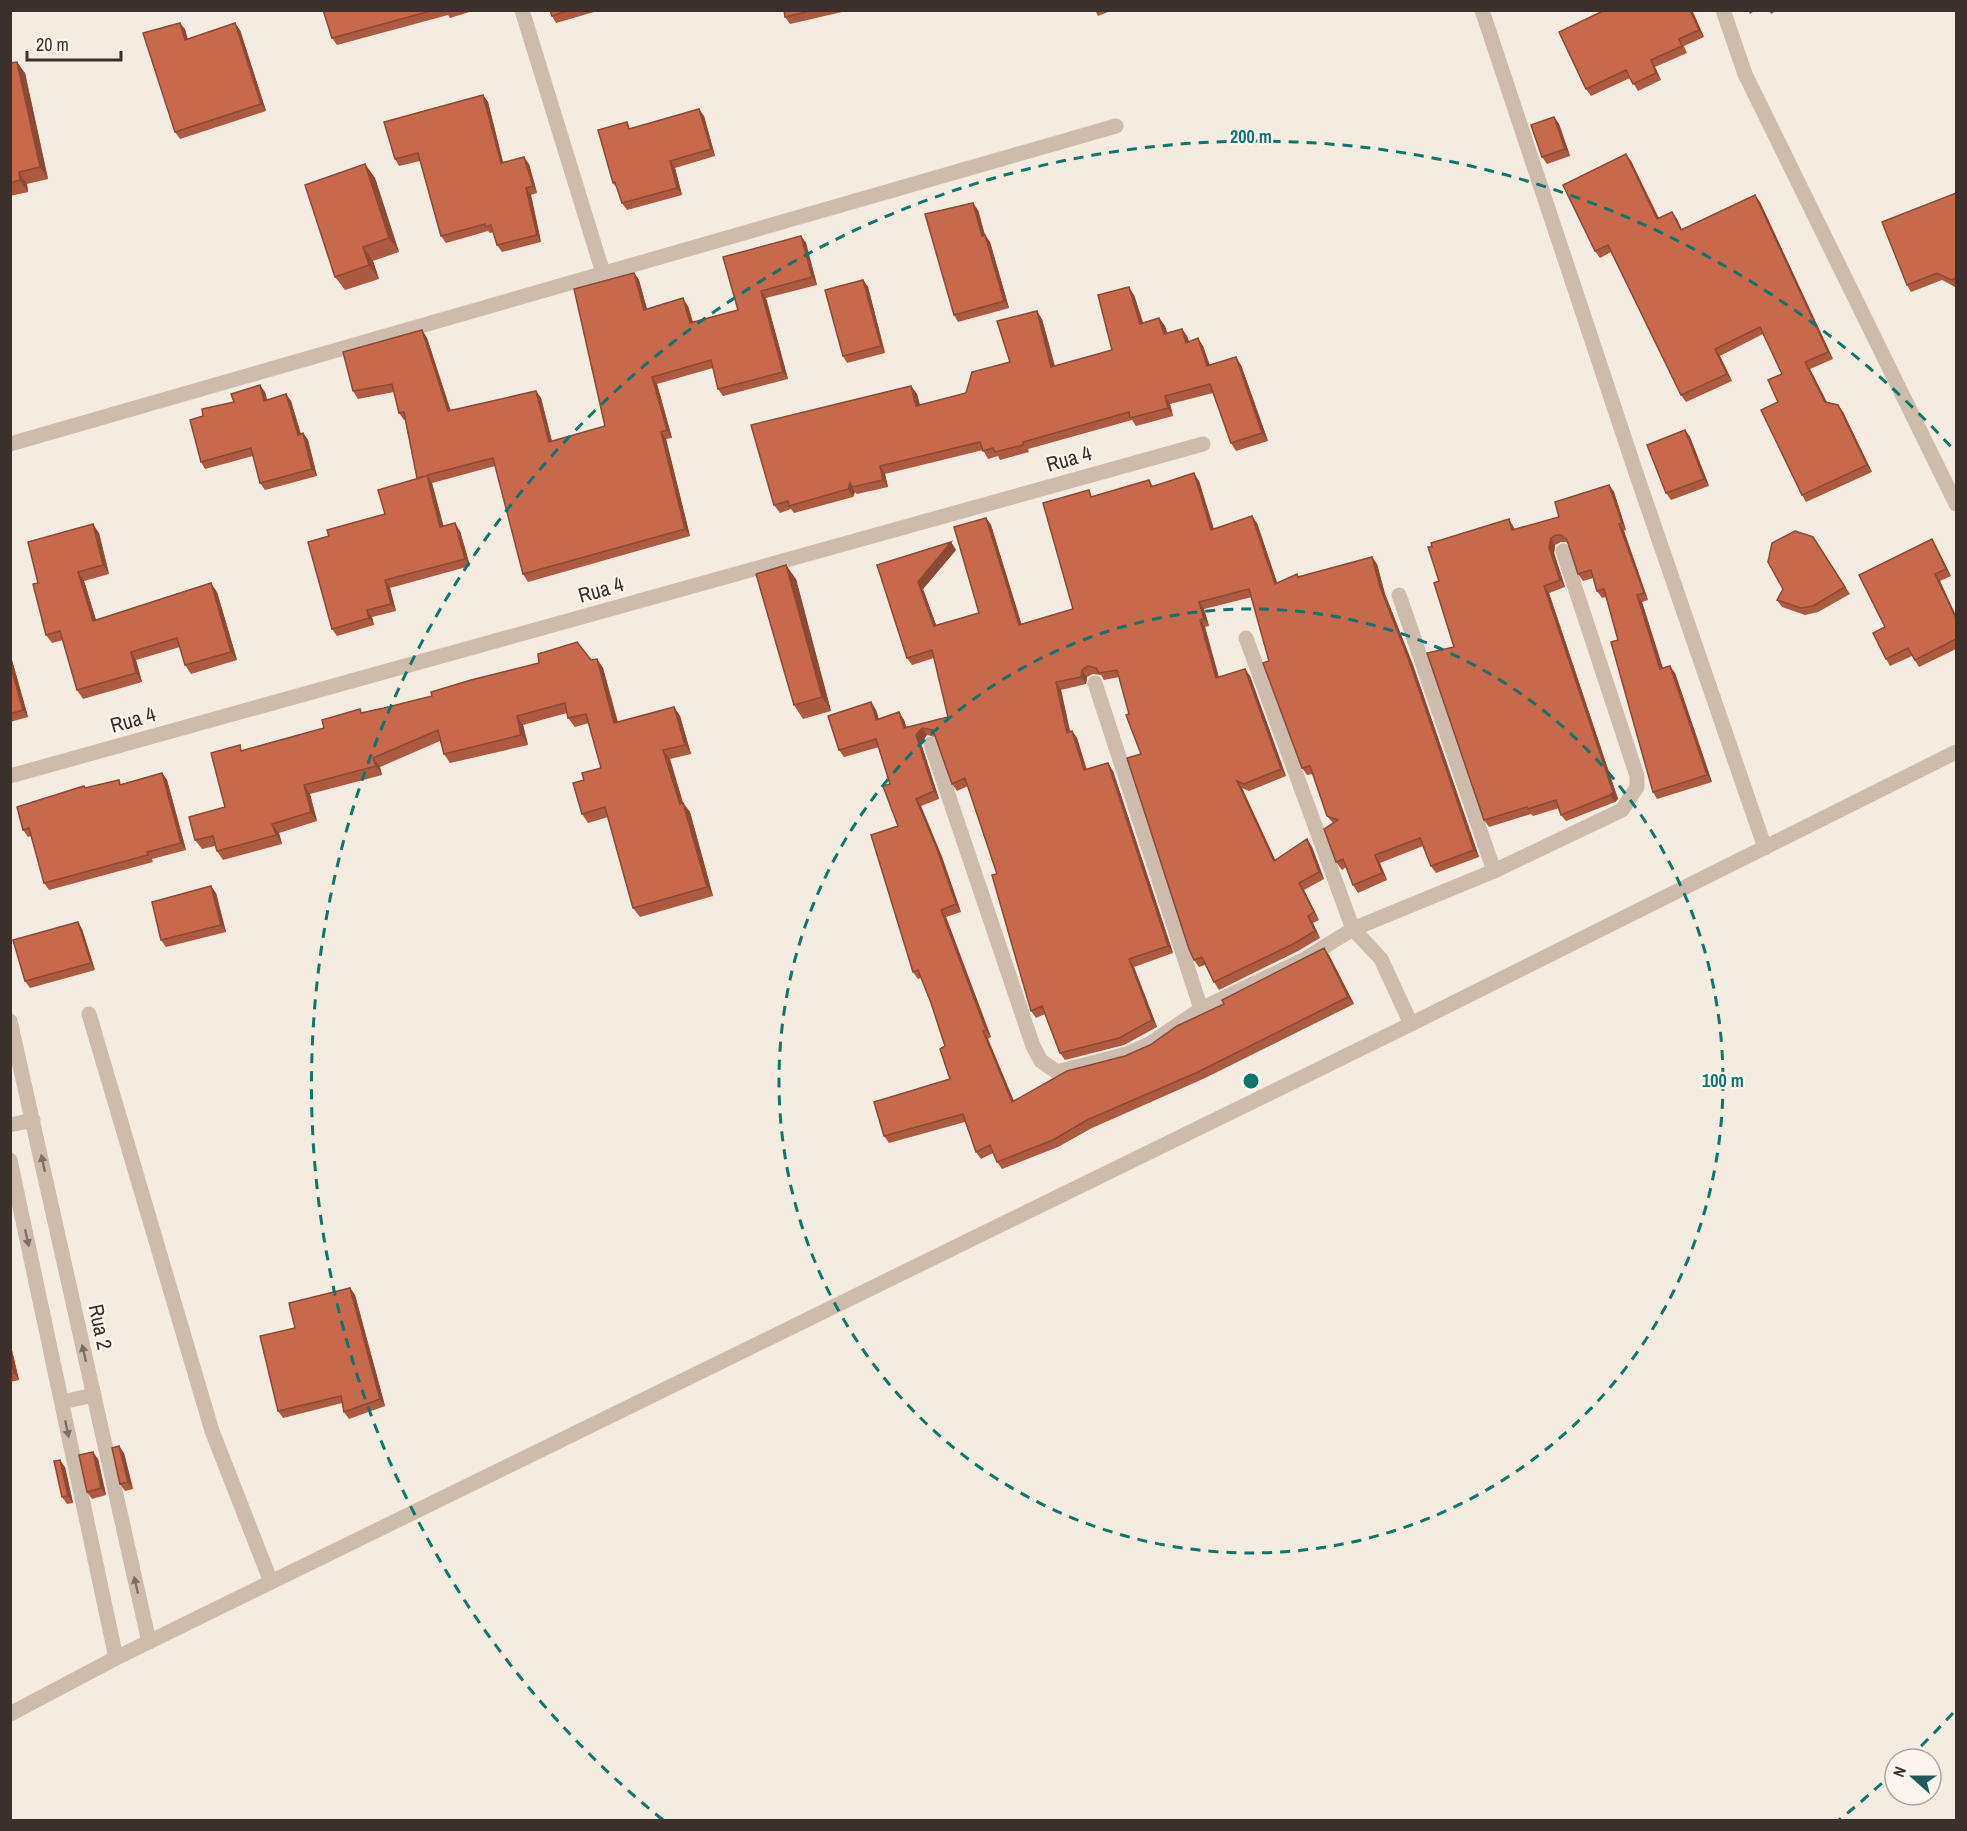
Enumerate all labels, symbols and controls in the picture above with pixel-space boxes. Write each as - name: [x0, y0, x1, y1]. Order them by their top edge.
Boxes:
- scale bar: [27, 24, 122, 62]
- text: 20 m: [36, 32, 69, 57]
- text: 200 m: [1230, 124, 1272, 149]
- street label: Rua 4: [1043, 438, 1095, 479]
- street label: Rua 4: [575, 569, 627, 610]
- street label: Rua 4: [107, 699, 159, 740]
- text: 100 m: [1702, 1068, 1744, 1093]
- centre of rings: [1241, 1071, 1261, 1091]
- one-way arrow: [38, 1153, 47, 1172]
- one-way arrow: [23, 1228, 32, 1247]
- street label: Rua 2: [82, 1301, 119, 1352]
- one-way arrow: [79, 1344, 89, 1363]
- one-way arrow: [63, 1419, 72, 1438]
- one-way arrow: [131, 1575, 140, 1594]
- north arrow: [1883, 1747, 1943, 1807]
- text: N: [1887, 1763, 1911, 1780]

